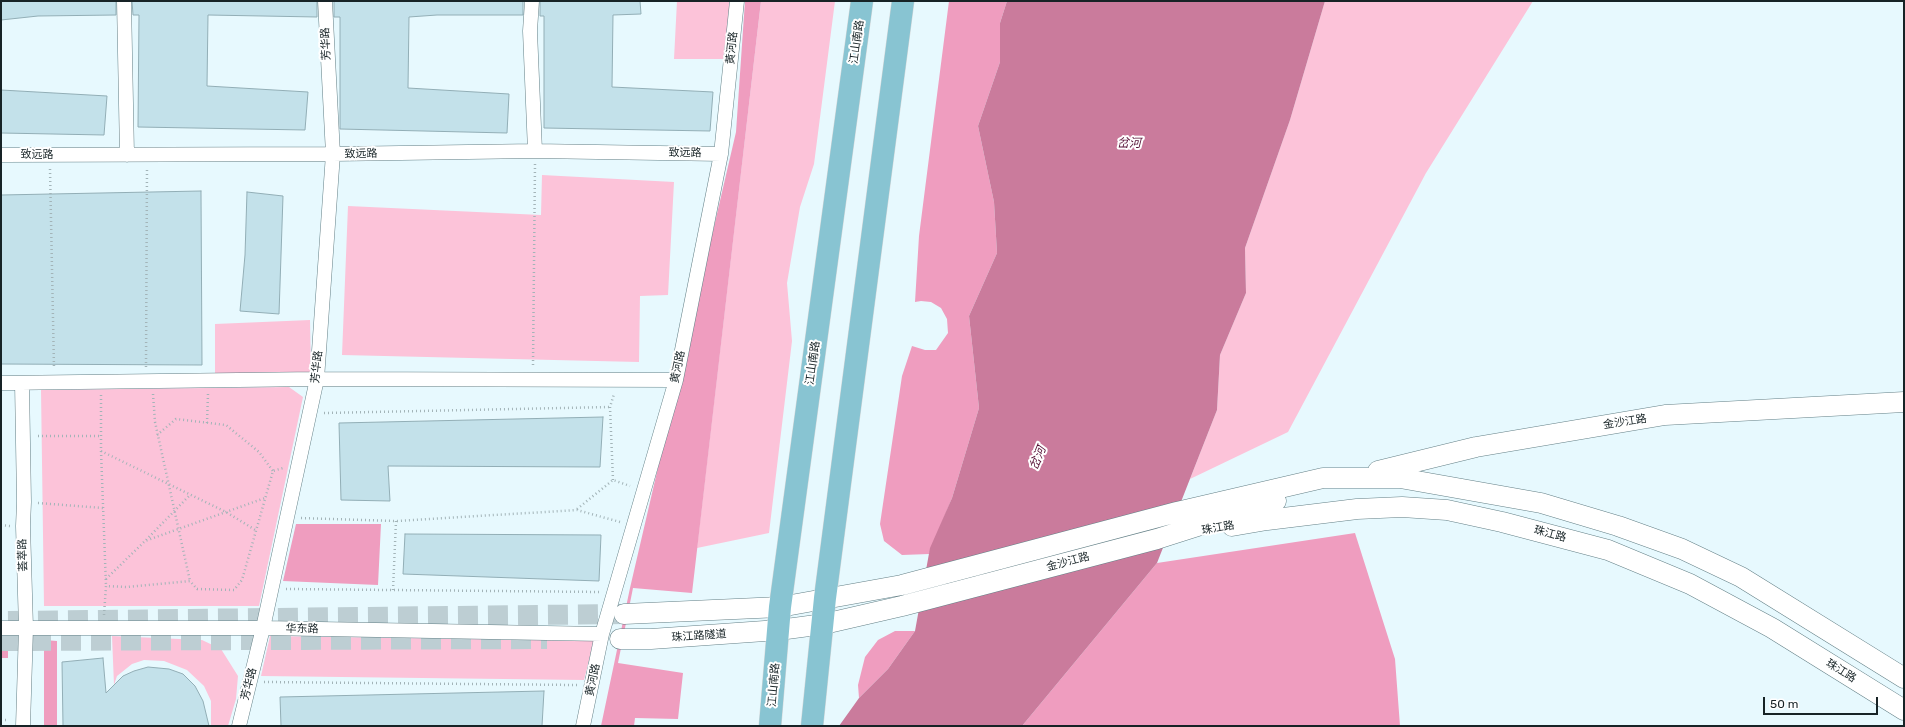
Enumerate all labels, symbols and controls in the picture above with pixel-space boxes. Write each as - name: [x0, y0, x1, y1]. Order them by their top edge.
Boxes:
- street label: 江山南路: [847, 19, 867, 65]
- street label: 芳华路: [319, 27, 333, 61]
- street label: 黄河路: [724, 31, 740, 65]
- water label: 岔河: [1117, 137, 1141, 151]
- street label: 致远路: [668, 146, 702, 160]
- street label: 致远路: [344, 147, 378, 161]
- street label: 致远路: [21, 148, 53, 162]
- street label: 江山南路: [803, 340, 823, 386]
- street label: 黄河路: [668, 349, 688, 385]
- street label: 芳华路: [309, 350, 325, 384]
- street label: 金沙江路: [1602, 412, 1648, 432]
- water label: 岔河: [1027, 444, 1049, 472]
- street label: 珠江路: [1201, 519, 1235, 537]
- street label: 珠江路: [1532, 523, 1568, 545]
- street label: 荟萃路: [16, 538, 30, 572]
- street label: 金沙江路: [1045, 550, 1091, 574]
- street label: 华东路: [285, 622, 319, 636]
- street label: 珠江路隧道: [671, 627, 727, 645]
- street label: 珠江路: [1824, 657, 1858, 685]
- street label: 黄河路: [583, 662, 603, 698]
- street label: 江山南路: [766, 663, 782, 707]
- street label: 芳华路: [239, 666, 259, 702]
- scale bar: [1765, 689, 1880, 715]
- text: 50 m: [1770, 697, 1798, 711]

